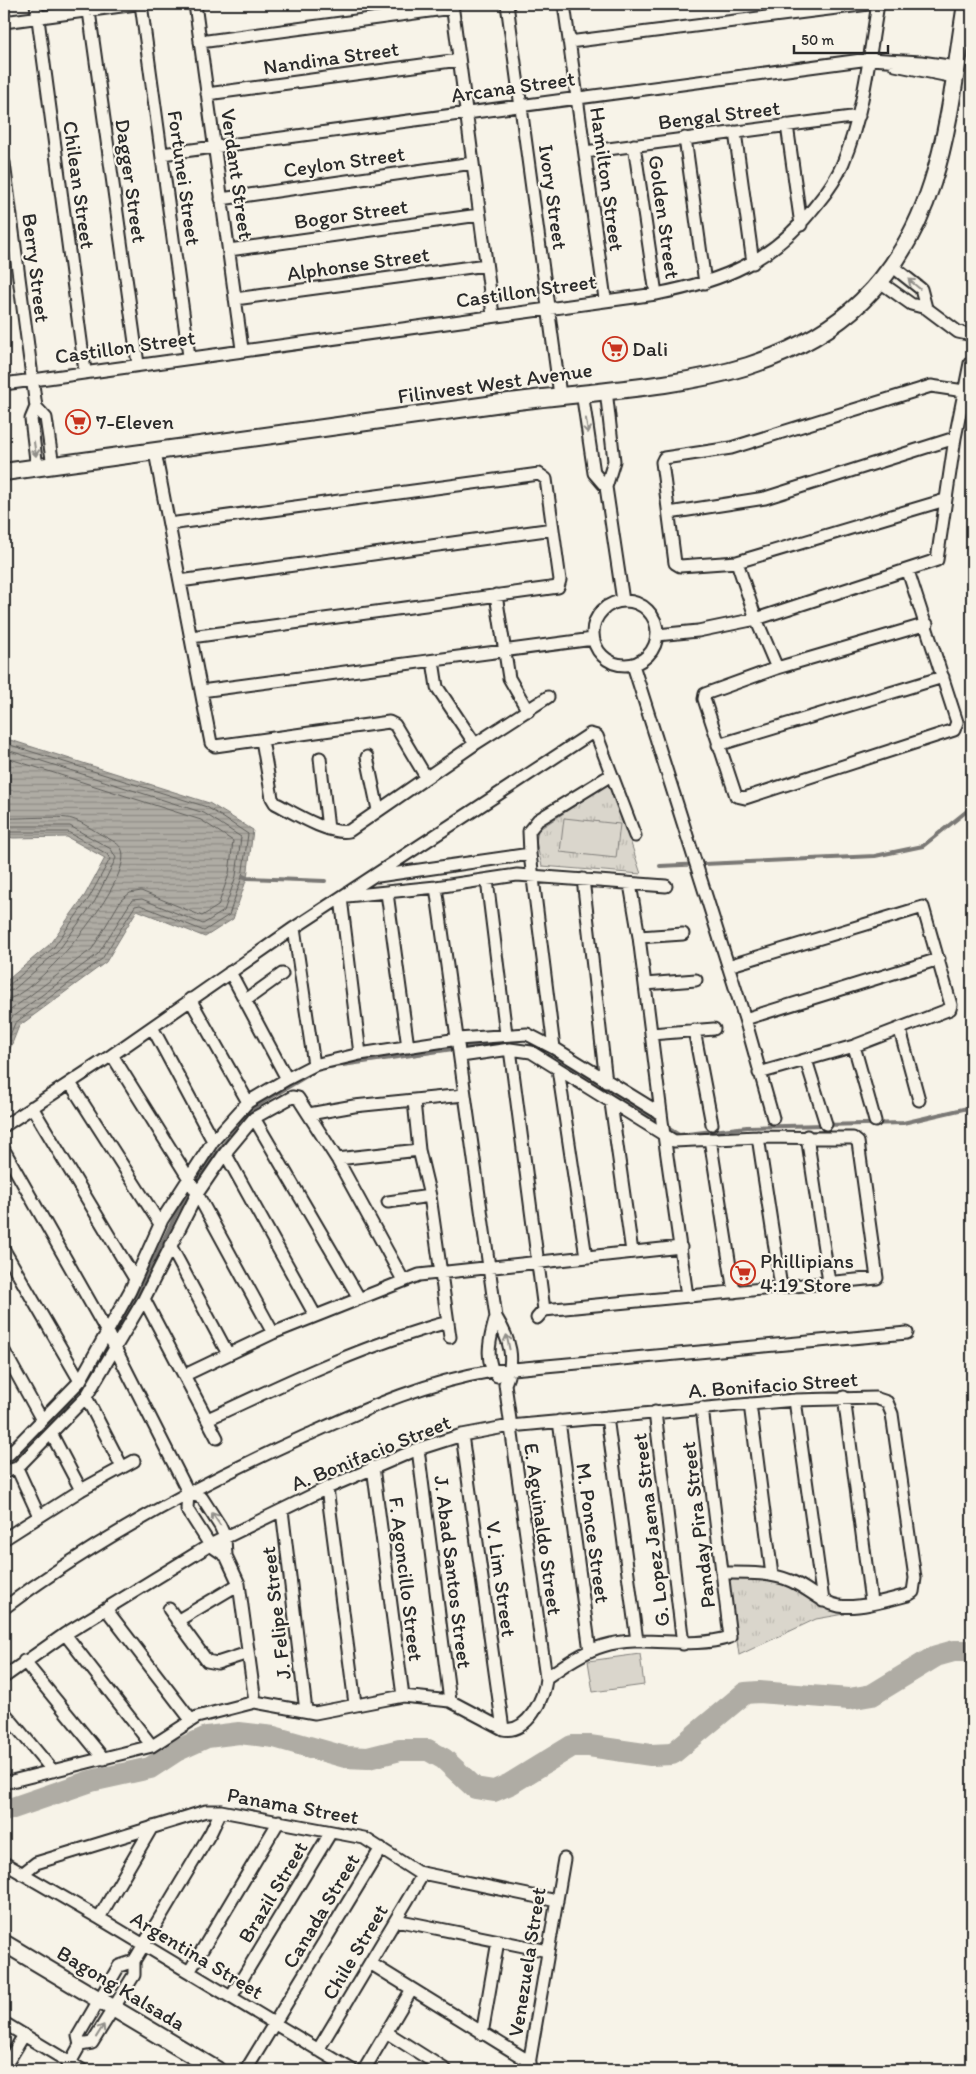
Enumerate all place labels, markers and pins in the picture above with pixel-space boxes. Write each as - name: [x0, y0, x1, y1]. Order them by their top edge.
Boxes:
- supermarket icon: Dali: [602, 336, 628, 362]
- place label: Dali: [632, 336, 668, 361]
- supermarket icon: 7-Eleven: [65, 409, 91, 435]
- place label: 7-Eleven: [96, 409, 174, 434]
- place label: Phillipians 4:19 Store: [760, 1248, 854, 1297]
- supermarket icon: Phillipians 4:19 Store: [730, 1260, 756, 1286]

